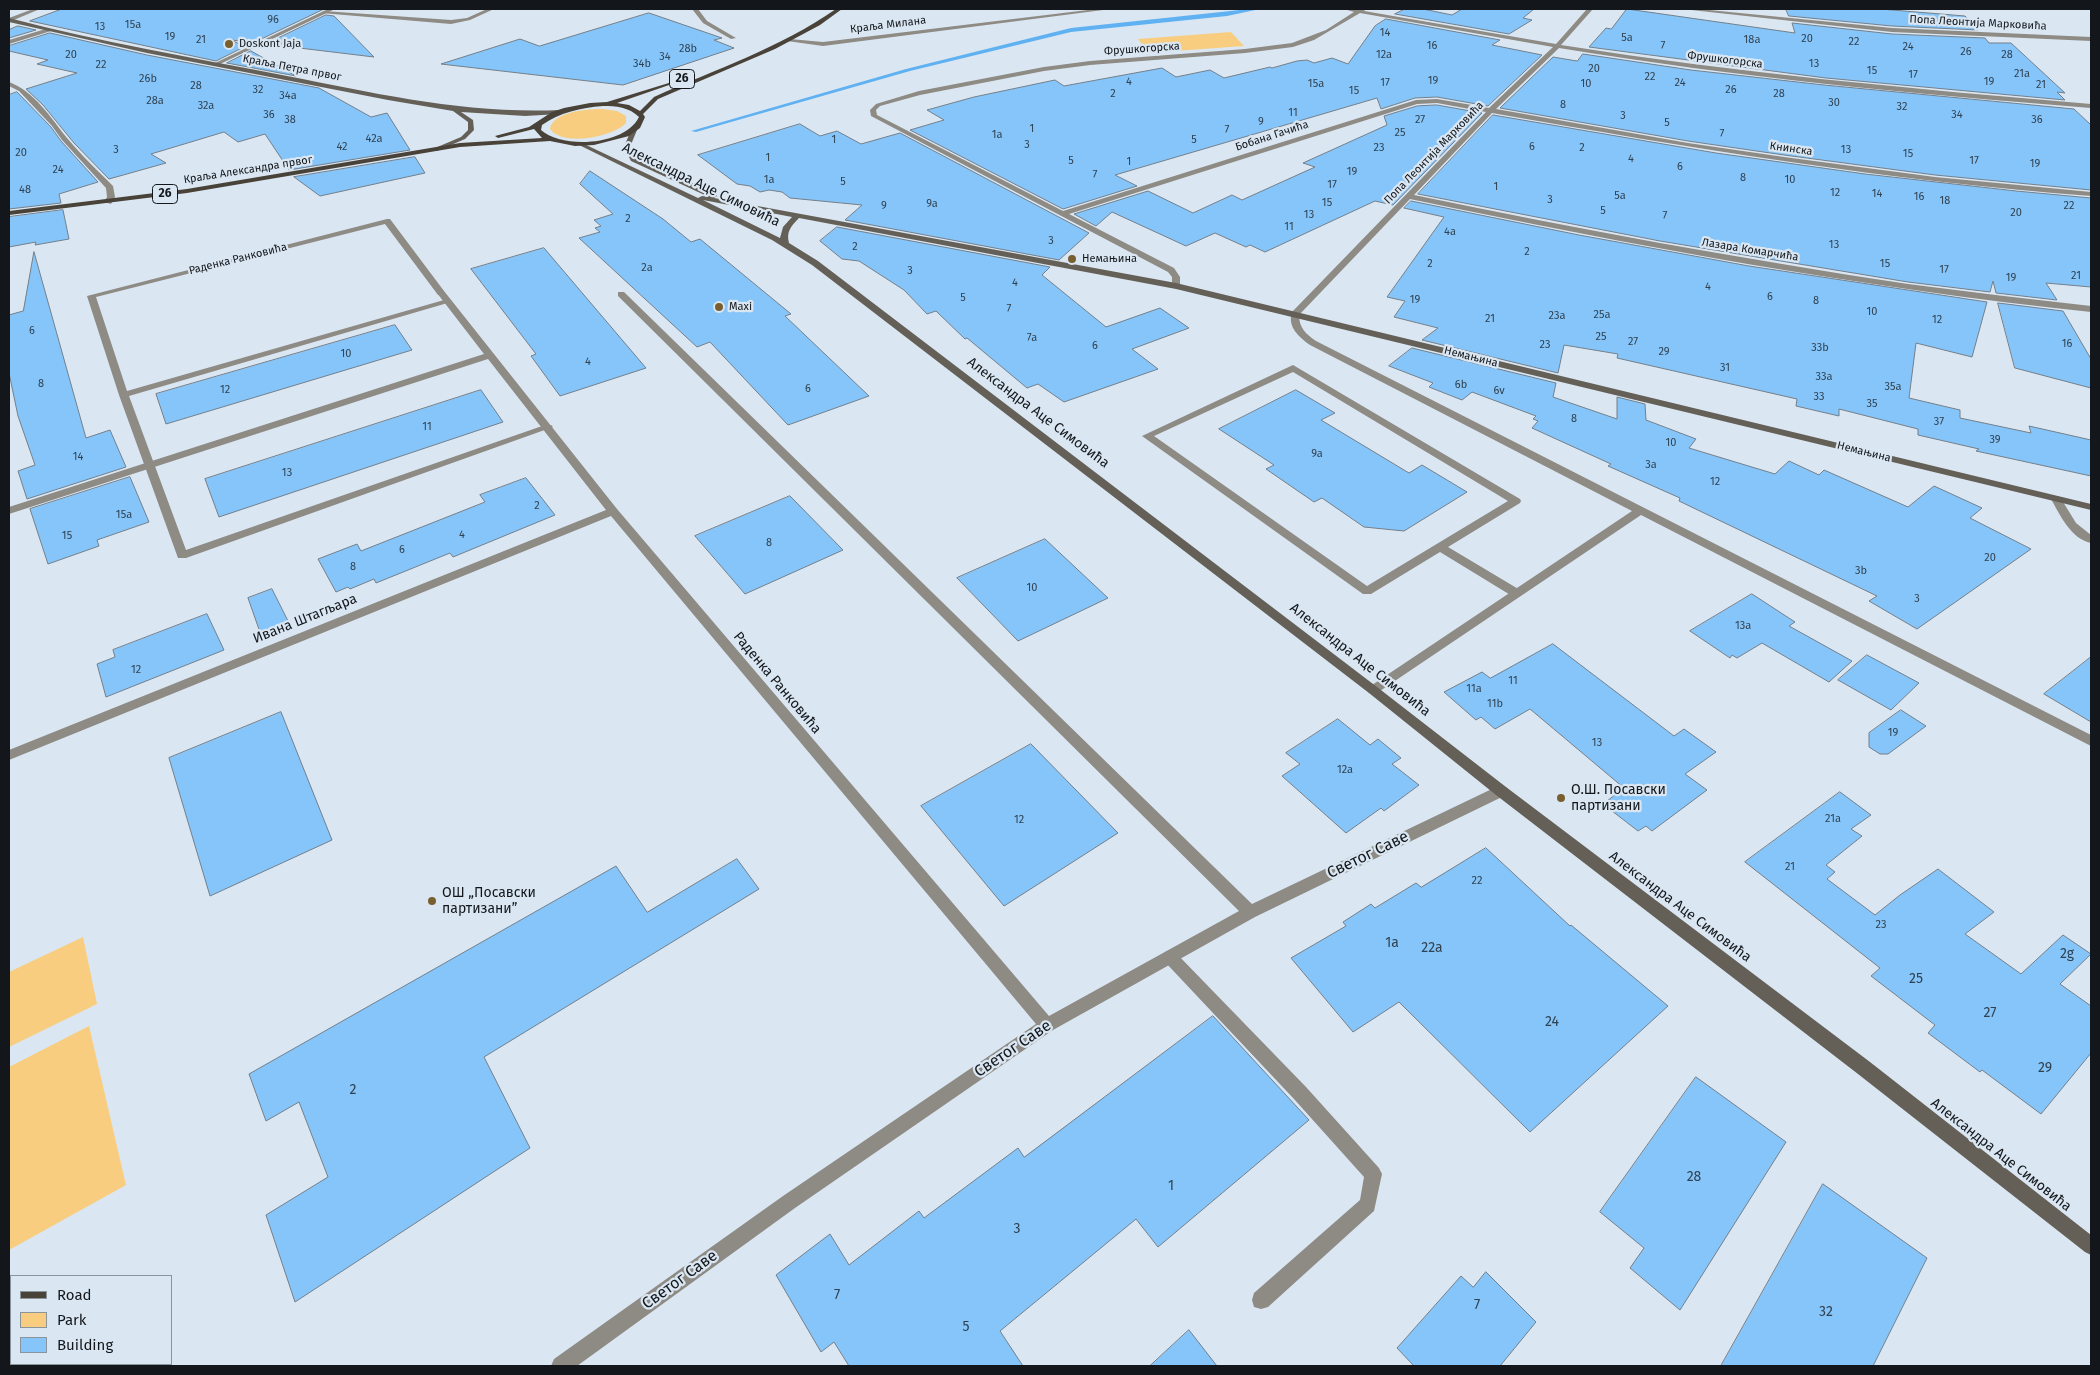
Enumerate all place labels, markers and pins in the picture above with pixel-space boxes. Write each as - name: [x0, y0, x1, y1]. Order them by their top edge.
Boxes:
- place label: Doskont Jaja: [239, 37, 301, 51]
- marker: Doskont Jaja: [223, 38, 235, 50]
- place label: Немањина: [1082, 252, 1137, 266]
- marker: Немањина: [1066, 253, 1078, 265]
- place label: Maxi: [729, 300, 752, 314]
- marker: Maxi: [713, 301, 725, 313]
- place label: О.Ш. Посавски партизани: [1571, 782, 1666, 814]
- marker: О.Ш. Посавски партизани: [1555, 792, 1567, 804]
- place label: ОШ „Посавски партизани”: [442, 885, 536, 918]
- marker: ОШ „Посавски партизани”: [426, 895, 438, 907]

